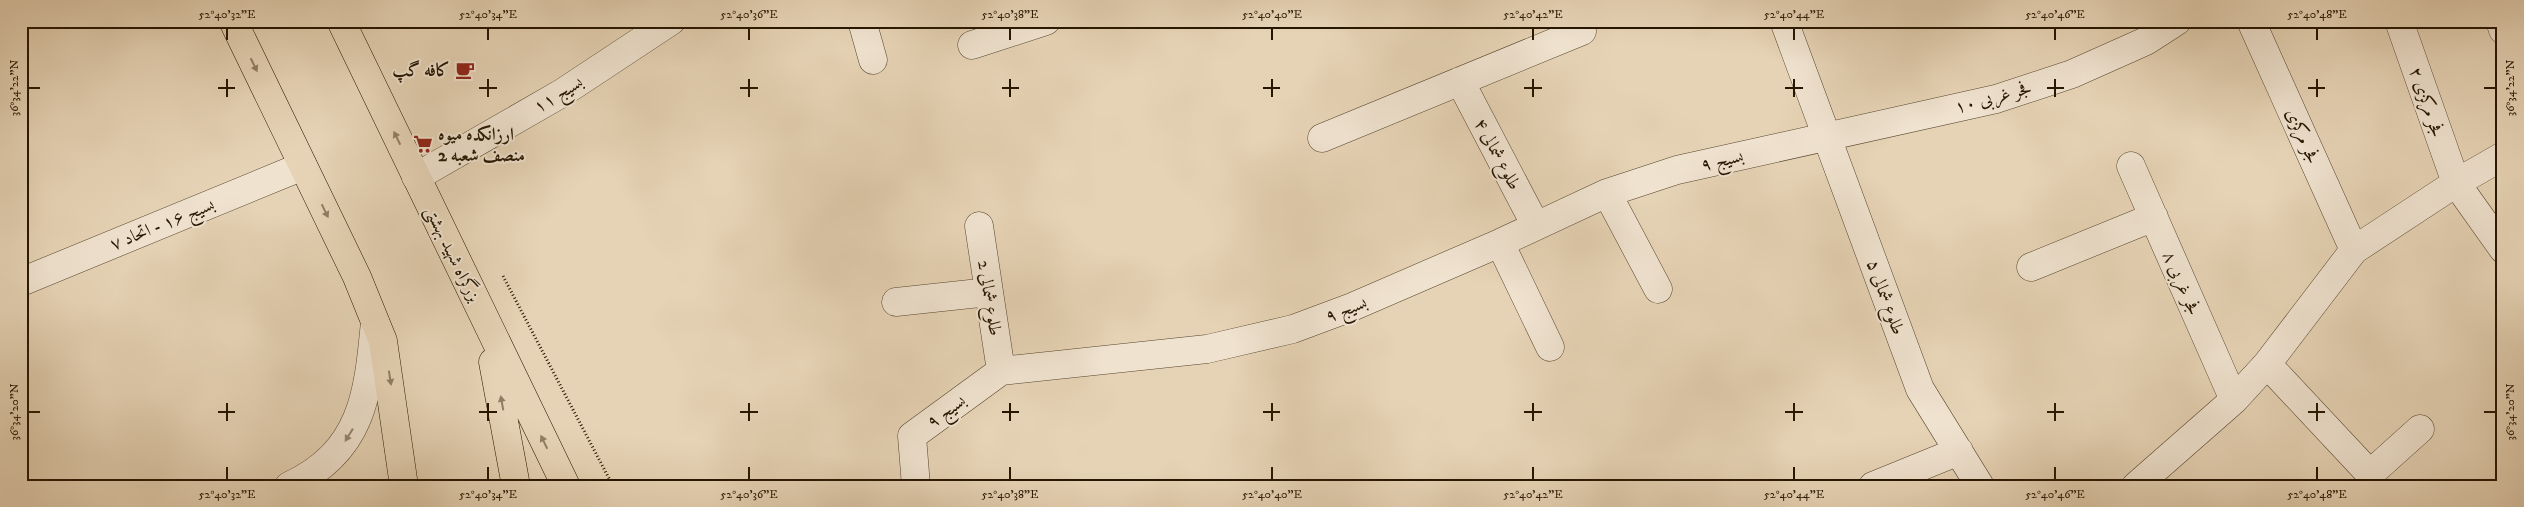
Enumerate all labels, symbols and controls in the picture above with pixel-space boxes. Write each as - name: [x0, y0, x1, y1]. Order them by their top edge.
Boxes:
- text: 52°40'32"E: [199, 7, 256, 22]
- text: 52°40'34"E: [459, 7, 517, 22]
- text: 52°40'36"E: [720, 7, 778, 22]
- text: 52°40'38"E: [981, 7, 1039, 22]
- text: 52°40'40"E: [1242, 7, 1302, 22]
- text: 52°40'42"E: [1503, 7, 1563, 22]
- text: 52°40'44"E: [1764, 7, 1825, 22]
- text: 52°40'46"E: [2025, 7, 2085, 22]
- text: 52°40'48"E: [2287, 7, 2347, 22]
- one-way arrow: [251, 58, 259, 72]
- cafe icon: کافه گپ: [454, 59, 476, 81]
- text: 36°34'22"N: [7, 60, 22, 116]
- place label: کافه گپ: [392, 60, 450, 83]
- text: 36°34'22"N: [2503, 60, 2518, 116]
- street label: فجر مرکزی ۲: [2403, 64, 2448, 141]
- street label: بسیج ۱۱: [530, 72, 589, 122]
- street label: فجر غربی ۱۰: [1952, 77, 2034, 120]
- street label: فجر مرکزی: [2279, 105, 2324, 168]
- street label: طلوع شمالی ۴: [1466, 115, 1525, 196]
- place label: ارزانکده میوه منصف شعبه 2: [438, 124, 525, 167]
- one-way arrow: [393, 131, 401, 145]
- supermarket icon: ارزانکده میوه منصف شعبه 2: [412, 133, 434, 155]
- street label: بسیج ۹: [1699, 145, 1747, 180]
- street label: بسیج ۱۶ - اتحاد ۷: [107, 194, 219, 260]
- street label: بزرگراه شهید بهشتی: [418, 202, 487, 306]
- one-way arrow: [321, 204, 329, 219]
- street label: فجر غربی ۸: [2156, 248, 2205, 319]
- street label: طلوع شمالی ۵: [1859, 257, 1909, 339]
- street label: طلوع شمالی 2: [969, 259, 1006, 338]
- street label: بسیج ۹: [1322, 292, 1372, 332]
- one-way arrow: [386, 371, 394, 387]
- text: 36°34'20"N: [7, 383, 22, 441]
- text: 36°34'20"N: [2503, 383, 2518, 441]
- street label: بسیج ۹: [923, 390, 973, 437]
- one-way arrow: [498, 395, 506, 411]
- one-way arrow: [344, 428, 354, 441]
- one-way arrow: [540, 435, 548, 449]
- text: 52°40'32"E: [199, 487, 256, 502]
- text: 52°40'34"E: [459, 487, 517, 502]
- text: 52°40'36"E: [720, 487, 778, 502]
- text: 52°40'38"E: [981, 487, 1039, 502]
- text: 52°40'40"E: [1242, 487, 1302, 502]
- text: 52°40'42"E: [1503, 487, 1563, 502]
- text: 52°40'44"E: [1764, 487, 1825, 502]
- text: 52°40'46"E: [2025, 487, 2085, 502]
- text: 52°40'48"E: [2287, 487, 2347, 502]

